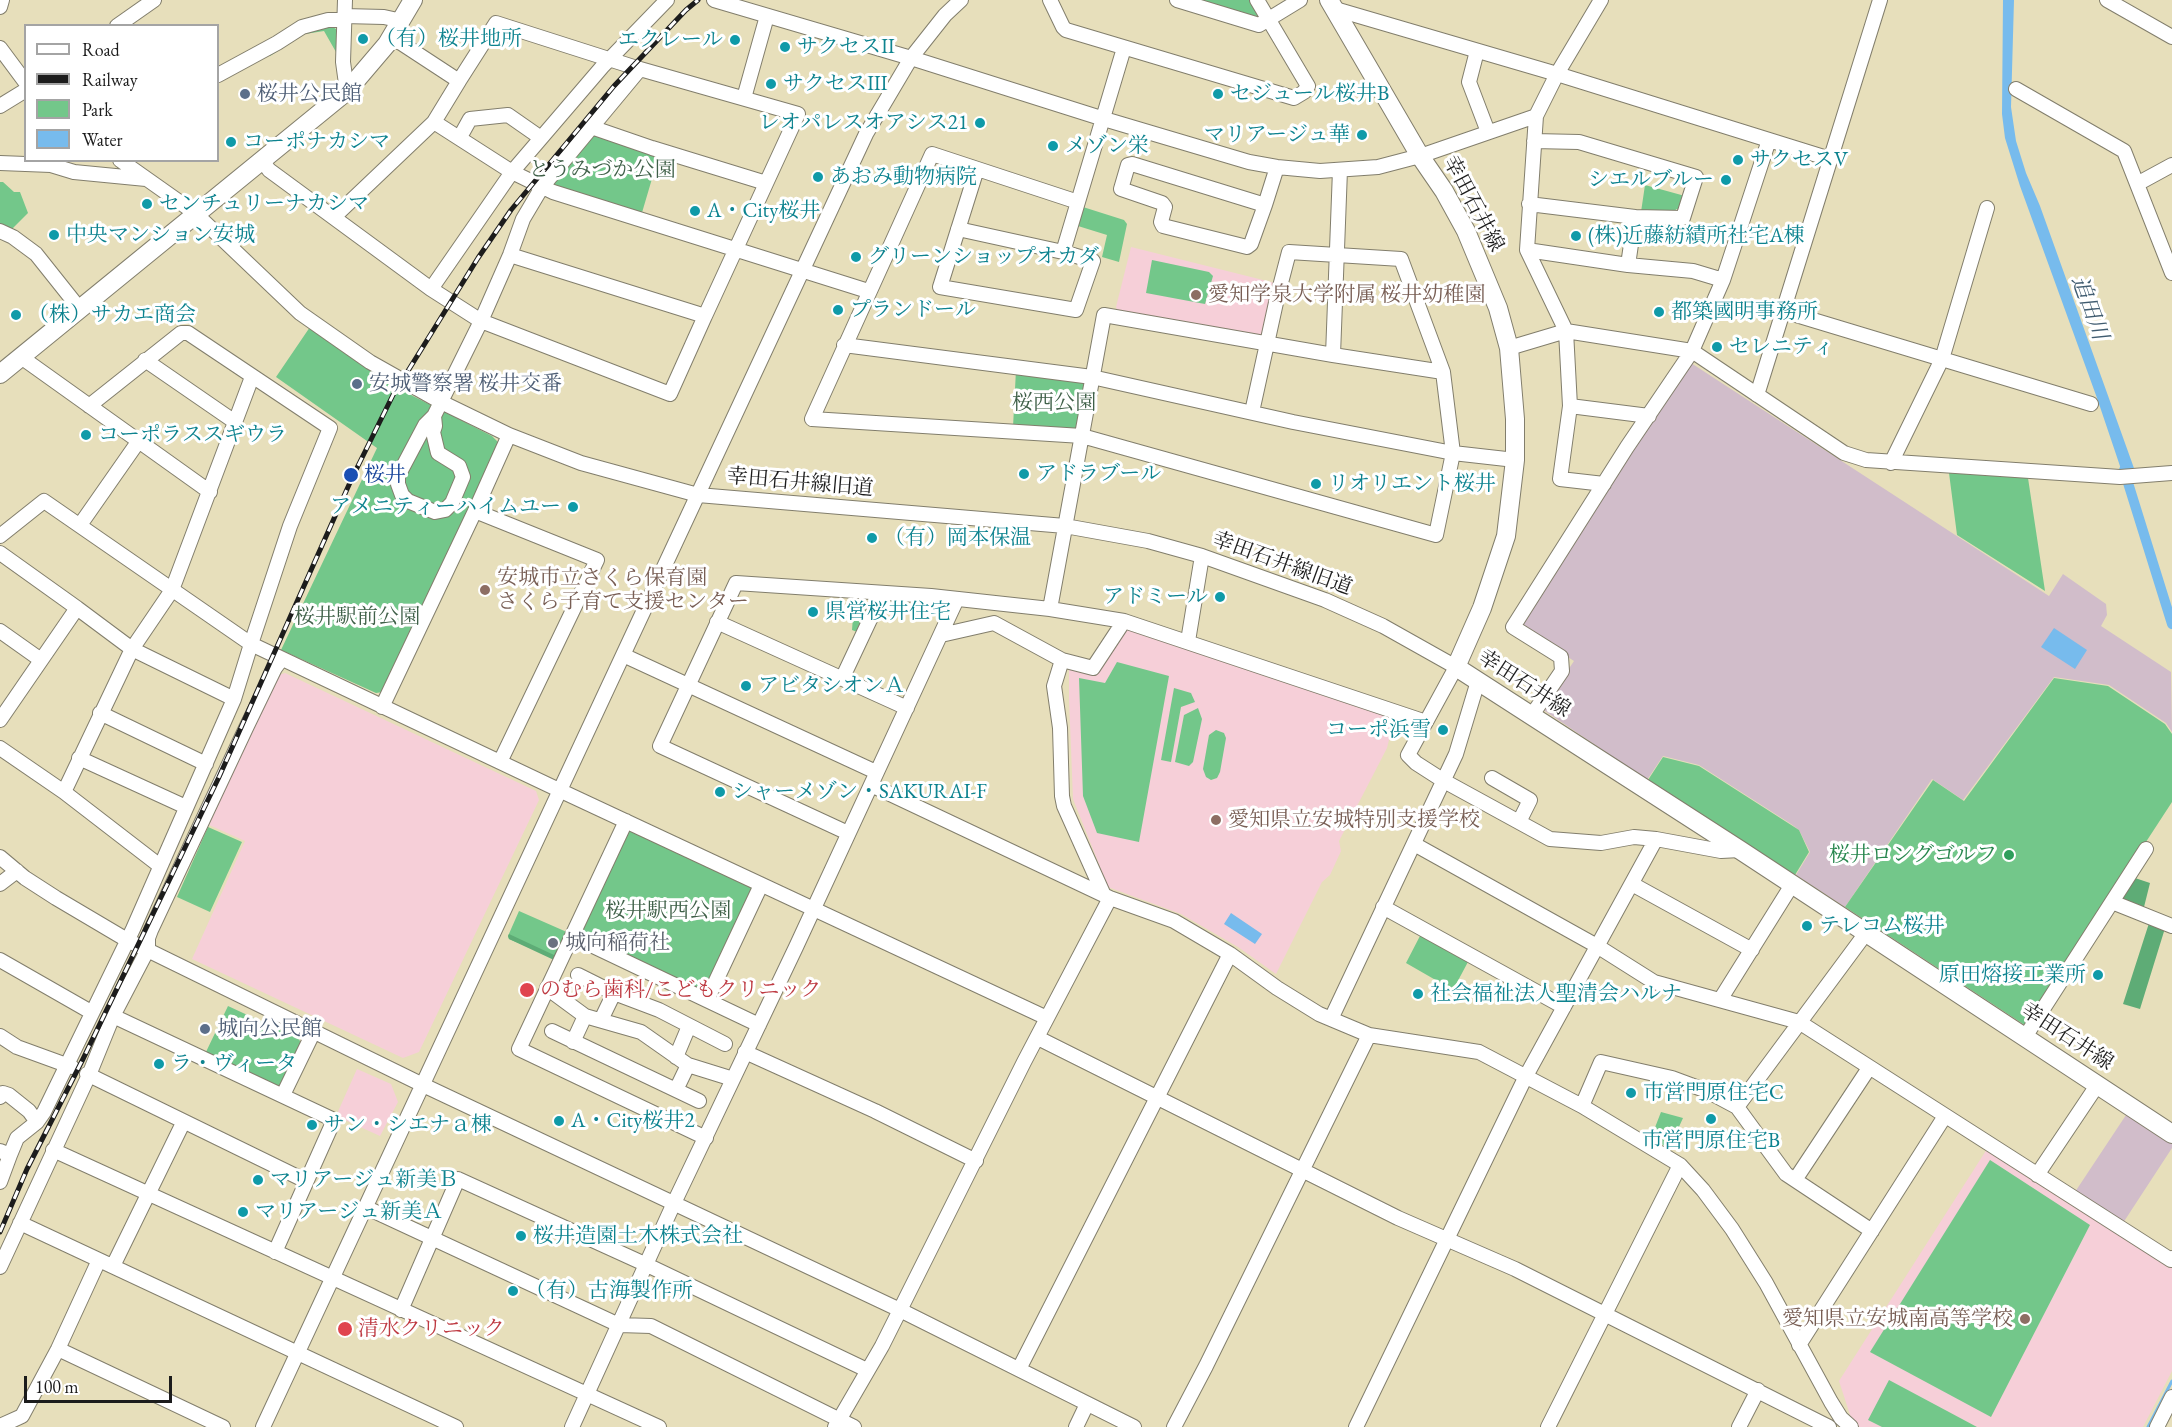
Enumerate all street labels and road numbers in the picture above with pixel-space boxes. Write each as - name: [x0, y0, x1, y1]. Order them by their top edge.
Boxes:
- street label: 幸田石井線: [1437, 152, 1509, 256]
- street label: 幸田石井線旧道: [726, 464, 874, 502]
- street label: 幸田石井線旧道: [1209, 527, 1355, 601]
- street label: 幸田石井線: [1473, 645, 1575, 723]
- street label: 幸田石井線: [2016, 998, 2118, 1076]

